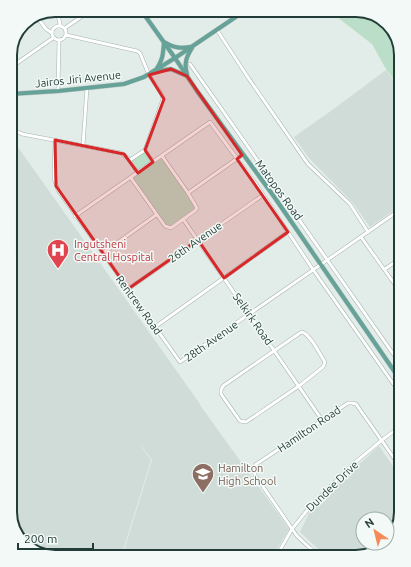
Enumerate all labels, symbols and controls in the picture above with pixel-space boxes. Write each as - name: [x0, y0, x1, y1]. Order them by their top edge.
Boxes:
- street label: Jairos Jiri Avenue: [35, 69, 121, 89]
- street label: Matopos Road: [253, 158, 305, 222]
- street label: 26th Avenue: [166, 219, 224, 265]
- hospital icon: Ingutsheni Central Hospital: [45, 237, 71, 270]
- place label: Ingutsheni Central Hospital: [74, 238, 154, 263]
- street label: Rentrew Road: [114, 273, 164, 337]
- street label: Selkirk Road: [231, 291, 275, 347]
- street label: 28th Avenue: [182, 318, 240, 364]
- street label: Hamilton Road: [275, 404, 343, 454]
- street label: Dundee Drive: [304, 458, 360, 514]
- school or university icon: Hamilton High School: [190, 461, 216, 494]
- place label: Hamilton High School: [218, 462, 276, 487]
- north arrow: [355, 511, 395, 551]
- text: N: [362, 516, 376, 530]
- scale bar: [18, 525, 93, 551]
- text: 200 m: [24, 532, 57, 545]

